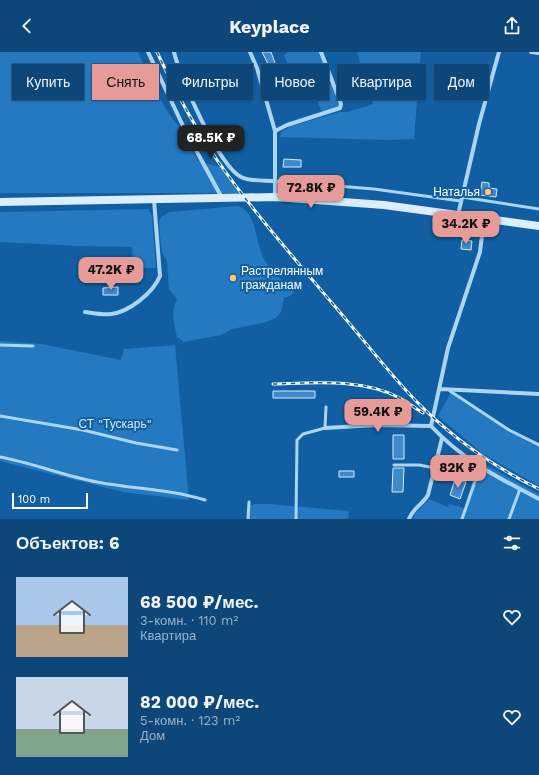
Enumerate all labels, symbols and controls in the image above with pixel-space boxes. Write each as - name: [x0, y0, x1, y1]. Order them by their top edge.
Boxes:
- icon: back: [16, 15, 38, 37]
- icon: share: [501, 15, 523, 37]
- text: Keyplace: [229, 16, 310, 37]
- chip: Купить: [12, 64, 84, 100]
- chip: Снять: [92, 64, 159, 100]
- chip: Фильтры: [167, 64, 253, 100]
- chip: Новое: [261, 64, 329, 100]
- chip: Квартира: [337, 64, 426, 100]
- chip: Дом: [434, 64, 489, 100]
- pin: 68.5K ₽: [174, 125, 248, 159]
- text: 68.5K ₽: [186, 130, 236, 145]
- pin: 72.8K ₽: [274, 175, 348, 209]
- text: 72.8K ₽: [286, 180, 336, 195]
- place label: Наталья: [433, 185, 480, 199]
- marker: Наталья: [483, 187, 493, 197]
- pin: 34.2K ₽: [429, 211, 503, 245]
- text: 34.2K ₽: [441, 216, 491, 231]
- pin: 47.2K ₽: [74, 257, 148, 291]
- text: 47.2K ₽: [87, 262, 135, 277]
- place label: Растрелянным гражданам: [241, 264, 323, 292]
- marker: Растрелянным гражданам: [228, 273, 238, 283]
- pin: 59.4K ₽: [341, 399, 415, 433]
- text: 59.4K ₽: [353, 404, 403, 419]
- park label: СТ "Тускарь": [79, 417, 152, 431]
- pin: 82K ₽: [430, 455, 486, 489]
- text: 82K ₽: [439, 460, 477, 475]
- scale bar: [12, 491, 88, 510]
- text: 100 m: [18, 493, 50, 506]
- icon: filters: [501, 532, 523, 554]
- text: Объектов: 6: [16, 533, 119, 553]
- text: 68 500 ₽/мес.: [140, 592, 259, 612]
- icon: home: [48, 593, 96, 641]
- icon: heart: [501, 606, 523, 628]
- text: 3-комн. · 110 m²: [140, 613, 238, 628]
- text: Квартира: [140, 628, 196, 643]
- text: 82 000 ₽/мес.: [140, 692, 259, 712]
- icon: home: [48, 693, 96, 741]
- icon: heart: [501, 706, 523, 728]
- text: 5-комн. · 123 m²: [140, 713, 240, 728]
- text: Дом: [140, 728, 165, 743]

